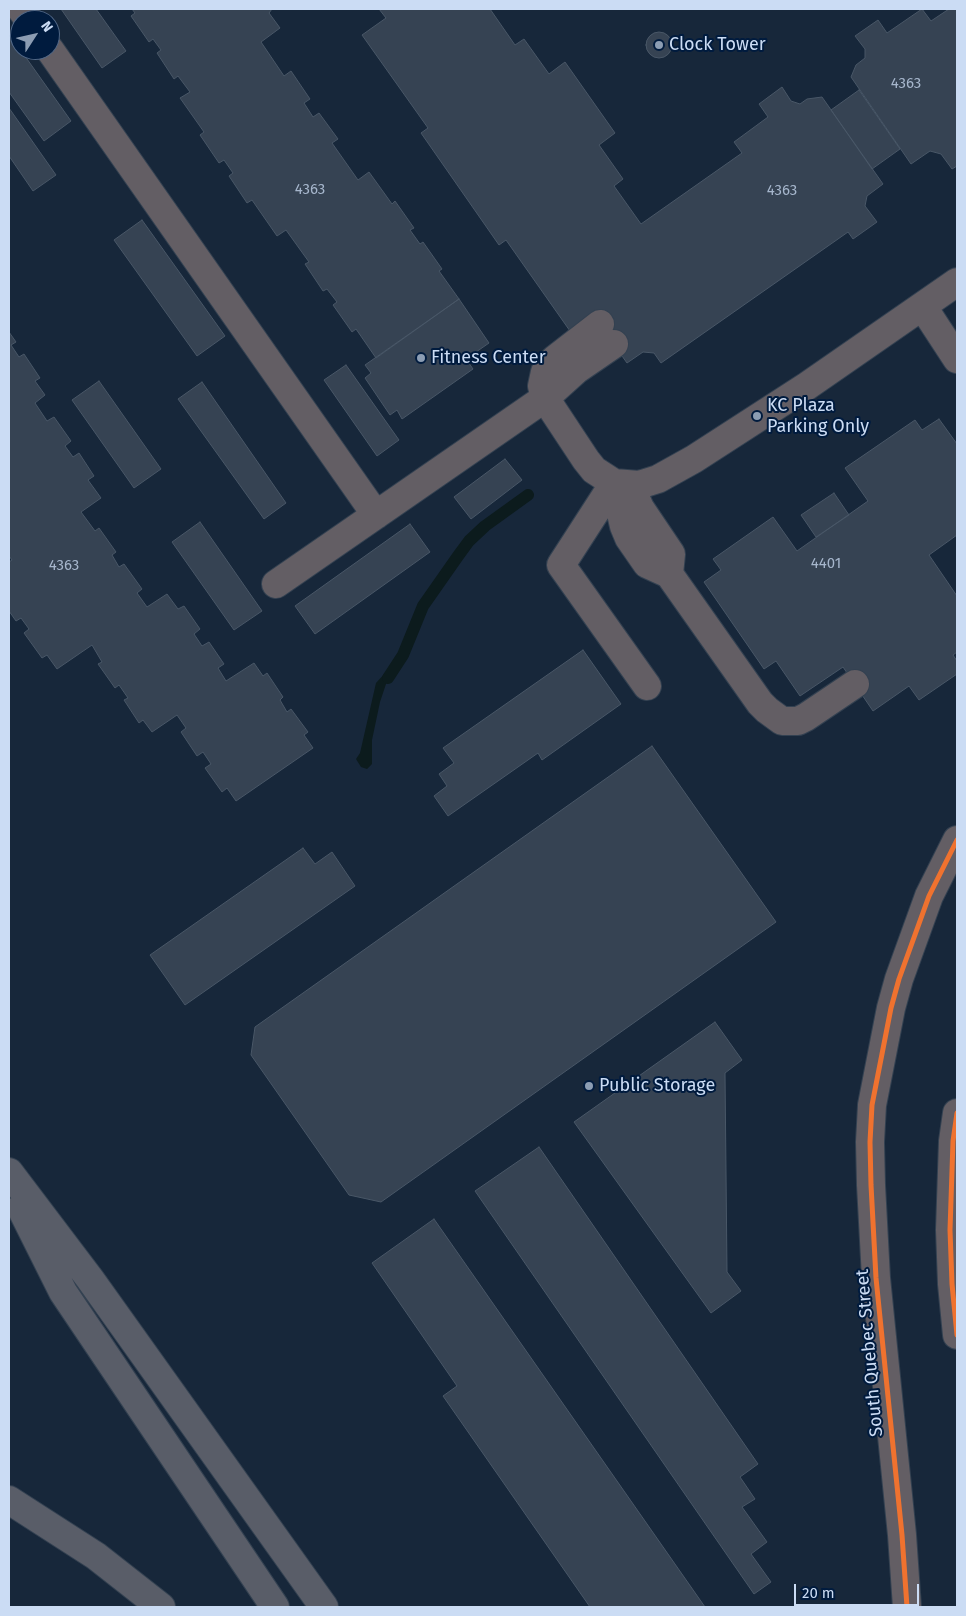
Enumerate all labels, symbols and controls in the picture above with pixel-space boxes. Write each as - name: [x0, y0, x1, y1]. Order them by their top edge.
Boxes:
- north arrow: [10, 10, 60, 60]
- text: N: [37, 18, 57, 35]
- place label: Clock Tower: [669, 34, 766, 56]
- marker: Clock Tower: [653, 39, 665, 51]
- house number: 4363: [891, 75, 921, 93]
- house number: 4363: [295, 181, 325, 199]
- house number: 4363: [767, 182, 797, 200]
- place label: Fitness Center: [431, 347, 546, 369]
- marker: Fitness Center: [415, 352, 427, 364]
- place label: KC Plaza Parking Only: [767, 395, 869, 438]
- marker: KC Plaza Parking Only: [751, 410, 763, 422]
- house number: 4401: [811, 555, 841, 573]
- house number: 4363: [49, 557, 79, 575]
- place label: Public Storage: [599, 1075, 715, 1097]
- marker: Public Storage: [583, 1080, 595, 1092]
- street label: South Quebec Street: [852, 1268, 888, 1438]
- scale bar: [796, 1574, 921, 1606]
- text: 20 m: [802, 1584, 835, 1602]

